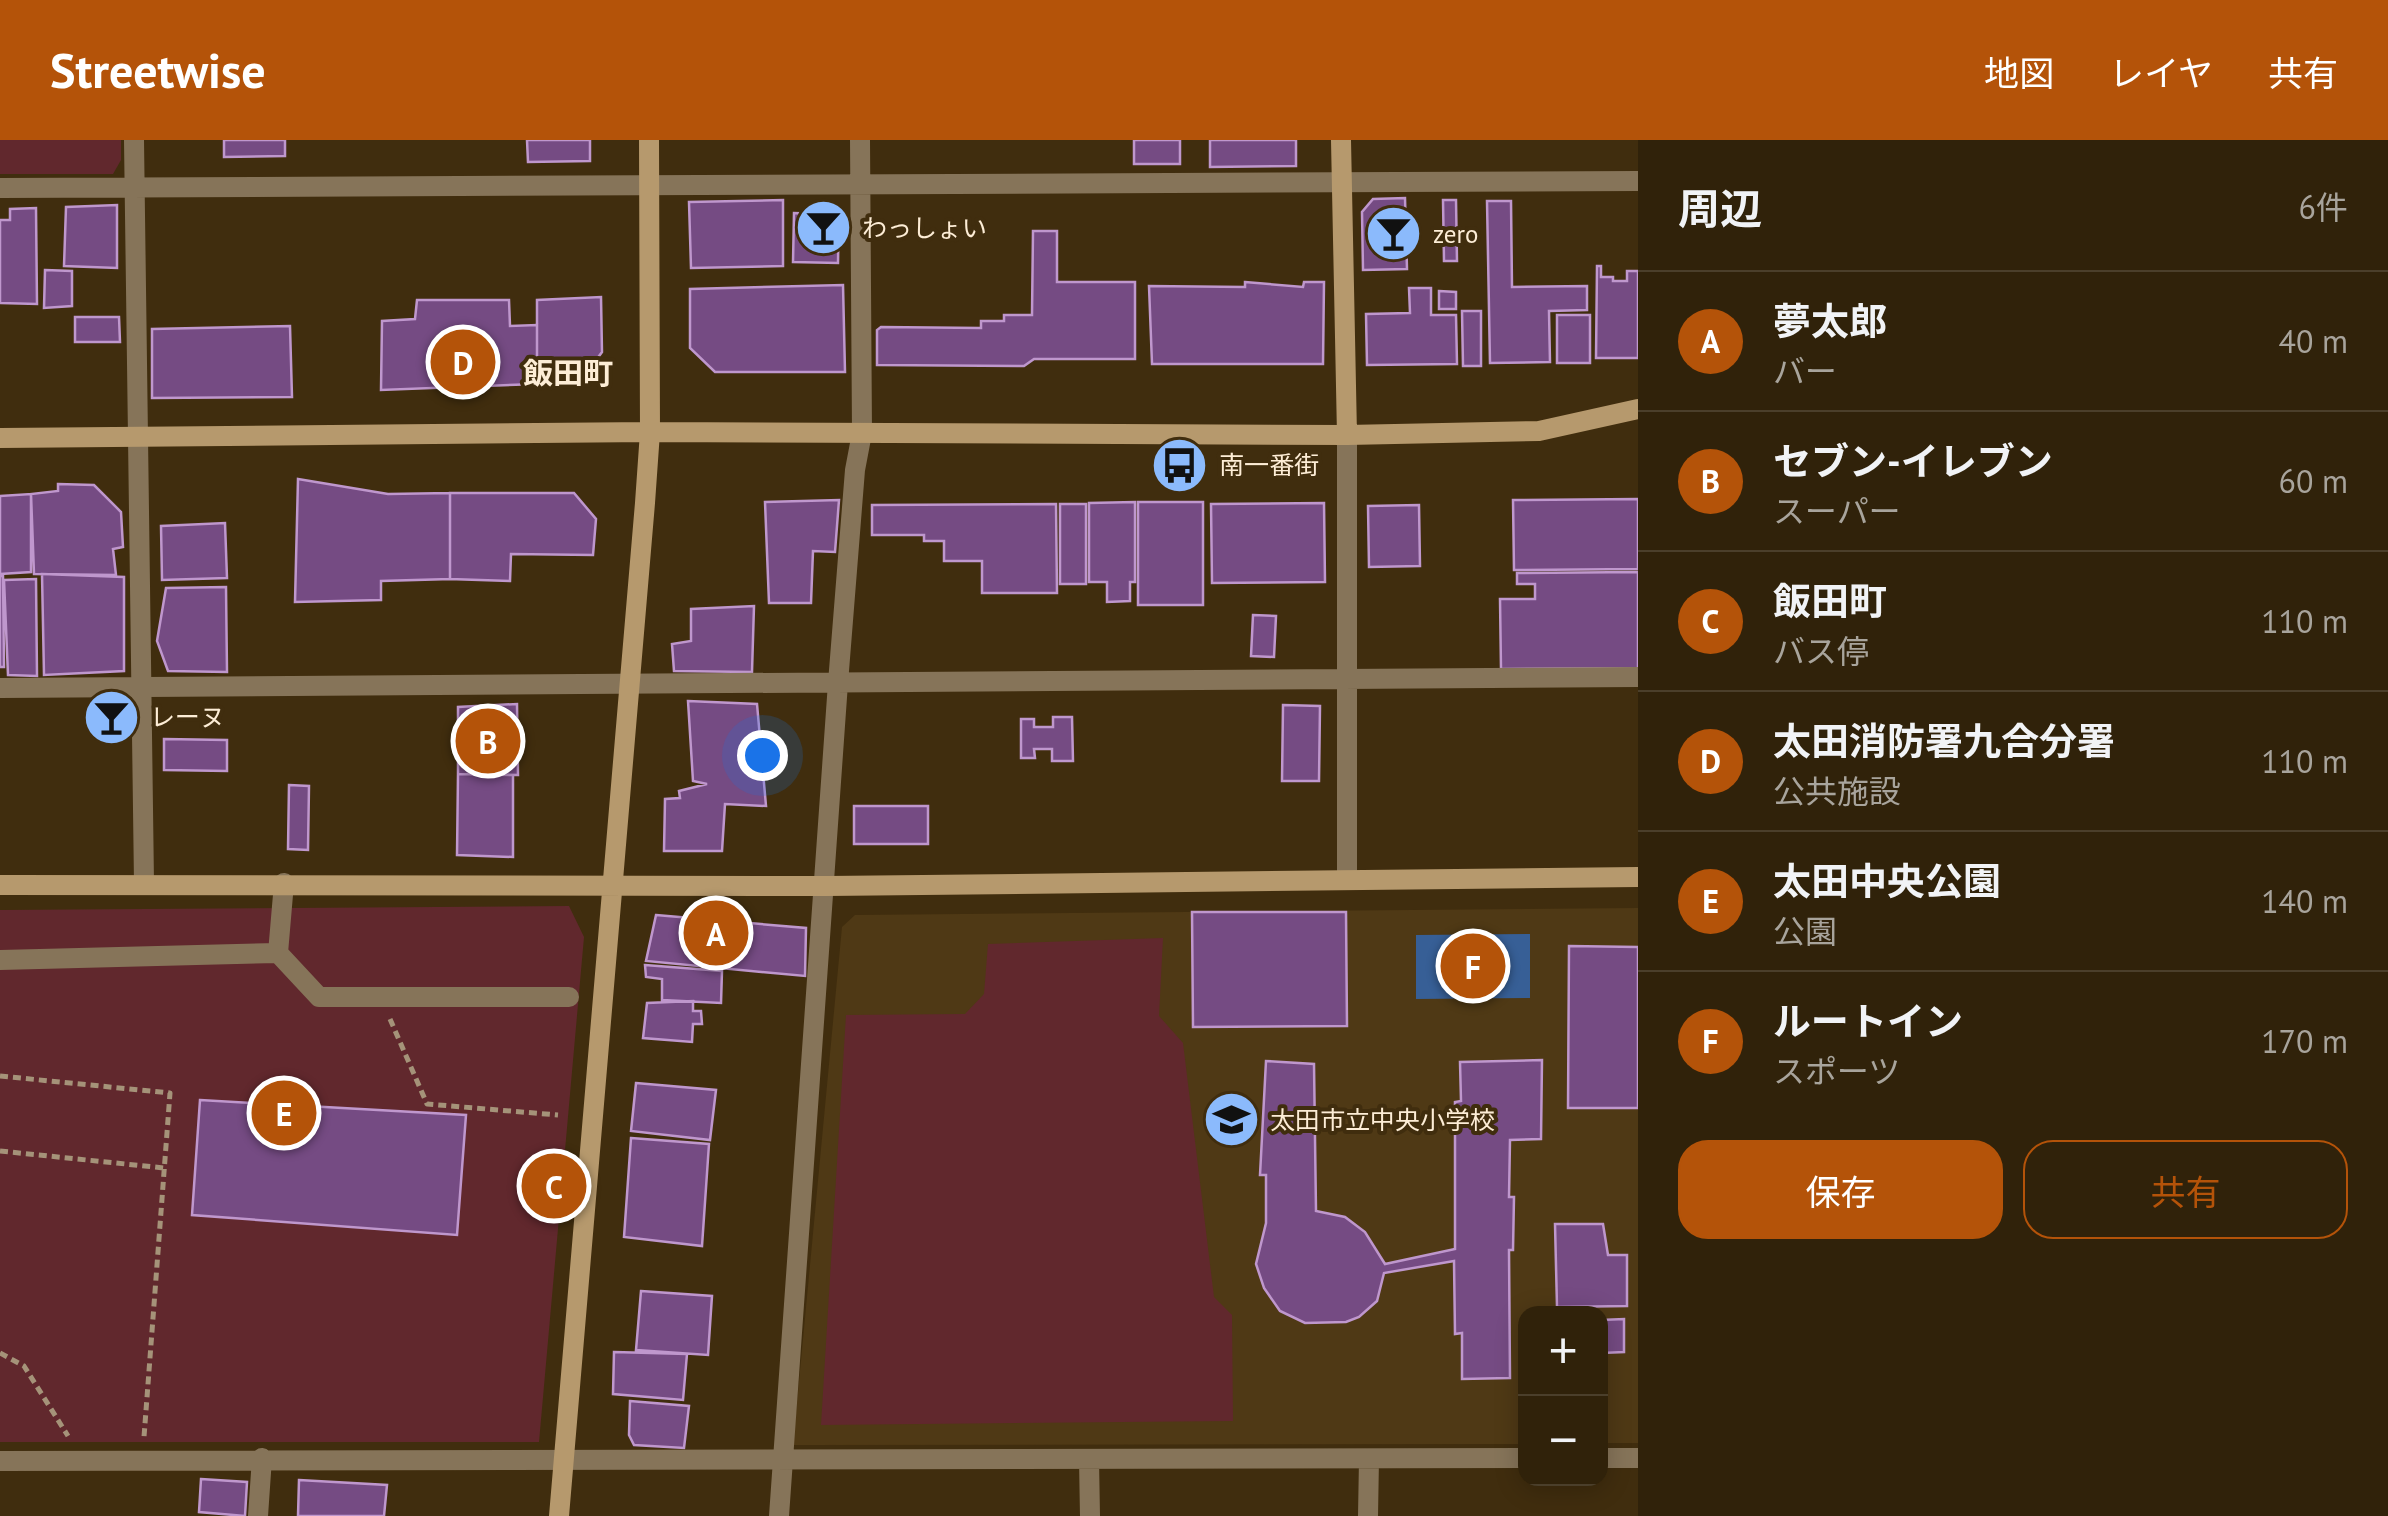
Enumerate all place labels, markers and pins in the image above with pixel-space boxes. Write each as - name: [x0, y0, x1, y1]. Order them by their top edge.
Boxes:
- bar icon: わっしょい: [793, 198, 853, 258]
- bar icon: zero: [1364, 204, 1424, 264]
- place label: わっしょい: [862, 212, 987, 244]
- place label: zero: [1433, 218, 1478, 250]
- pin: D: [430, 324, 496, 400]
- bus stop icon: 南一番街: [1150, 435, 1210, 495]
- place label: 南一番街: [1219, 449, 1319, 481]
- bar icon: レーヌ: [81, 687, 141, 747]
- place label: レーヌ: [150, 701, 225, 733]
- pin: B: [456, 704, 520, 778]
- pin: A: [684, 896, 748, 970]
- pin: F: [1440, 928, 1506, 1004]
- pin: E: [252, 1076, 316, 1150]
- school or university icon: 太田市立中央小学校: [1201, 1090, 1261, 1150]
- place label: 太田市立中央小学校: [1270, 1104, 1495, 1136]
- pin: C: [522, 1148, 586, 1224]

